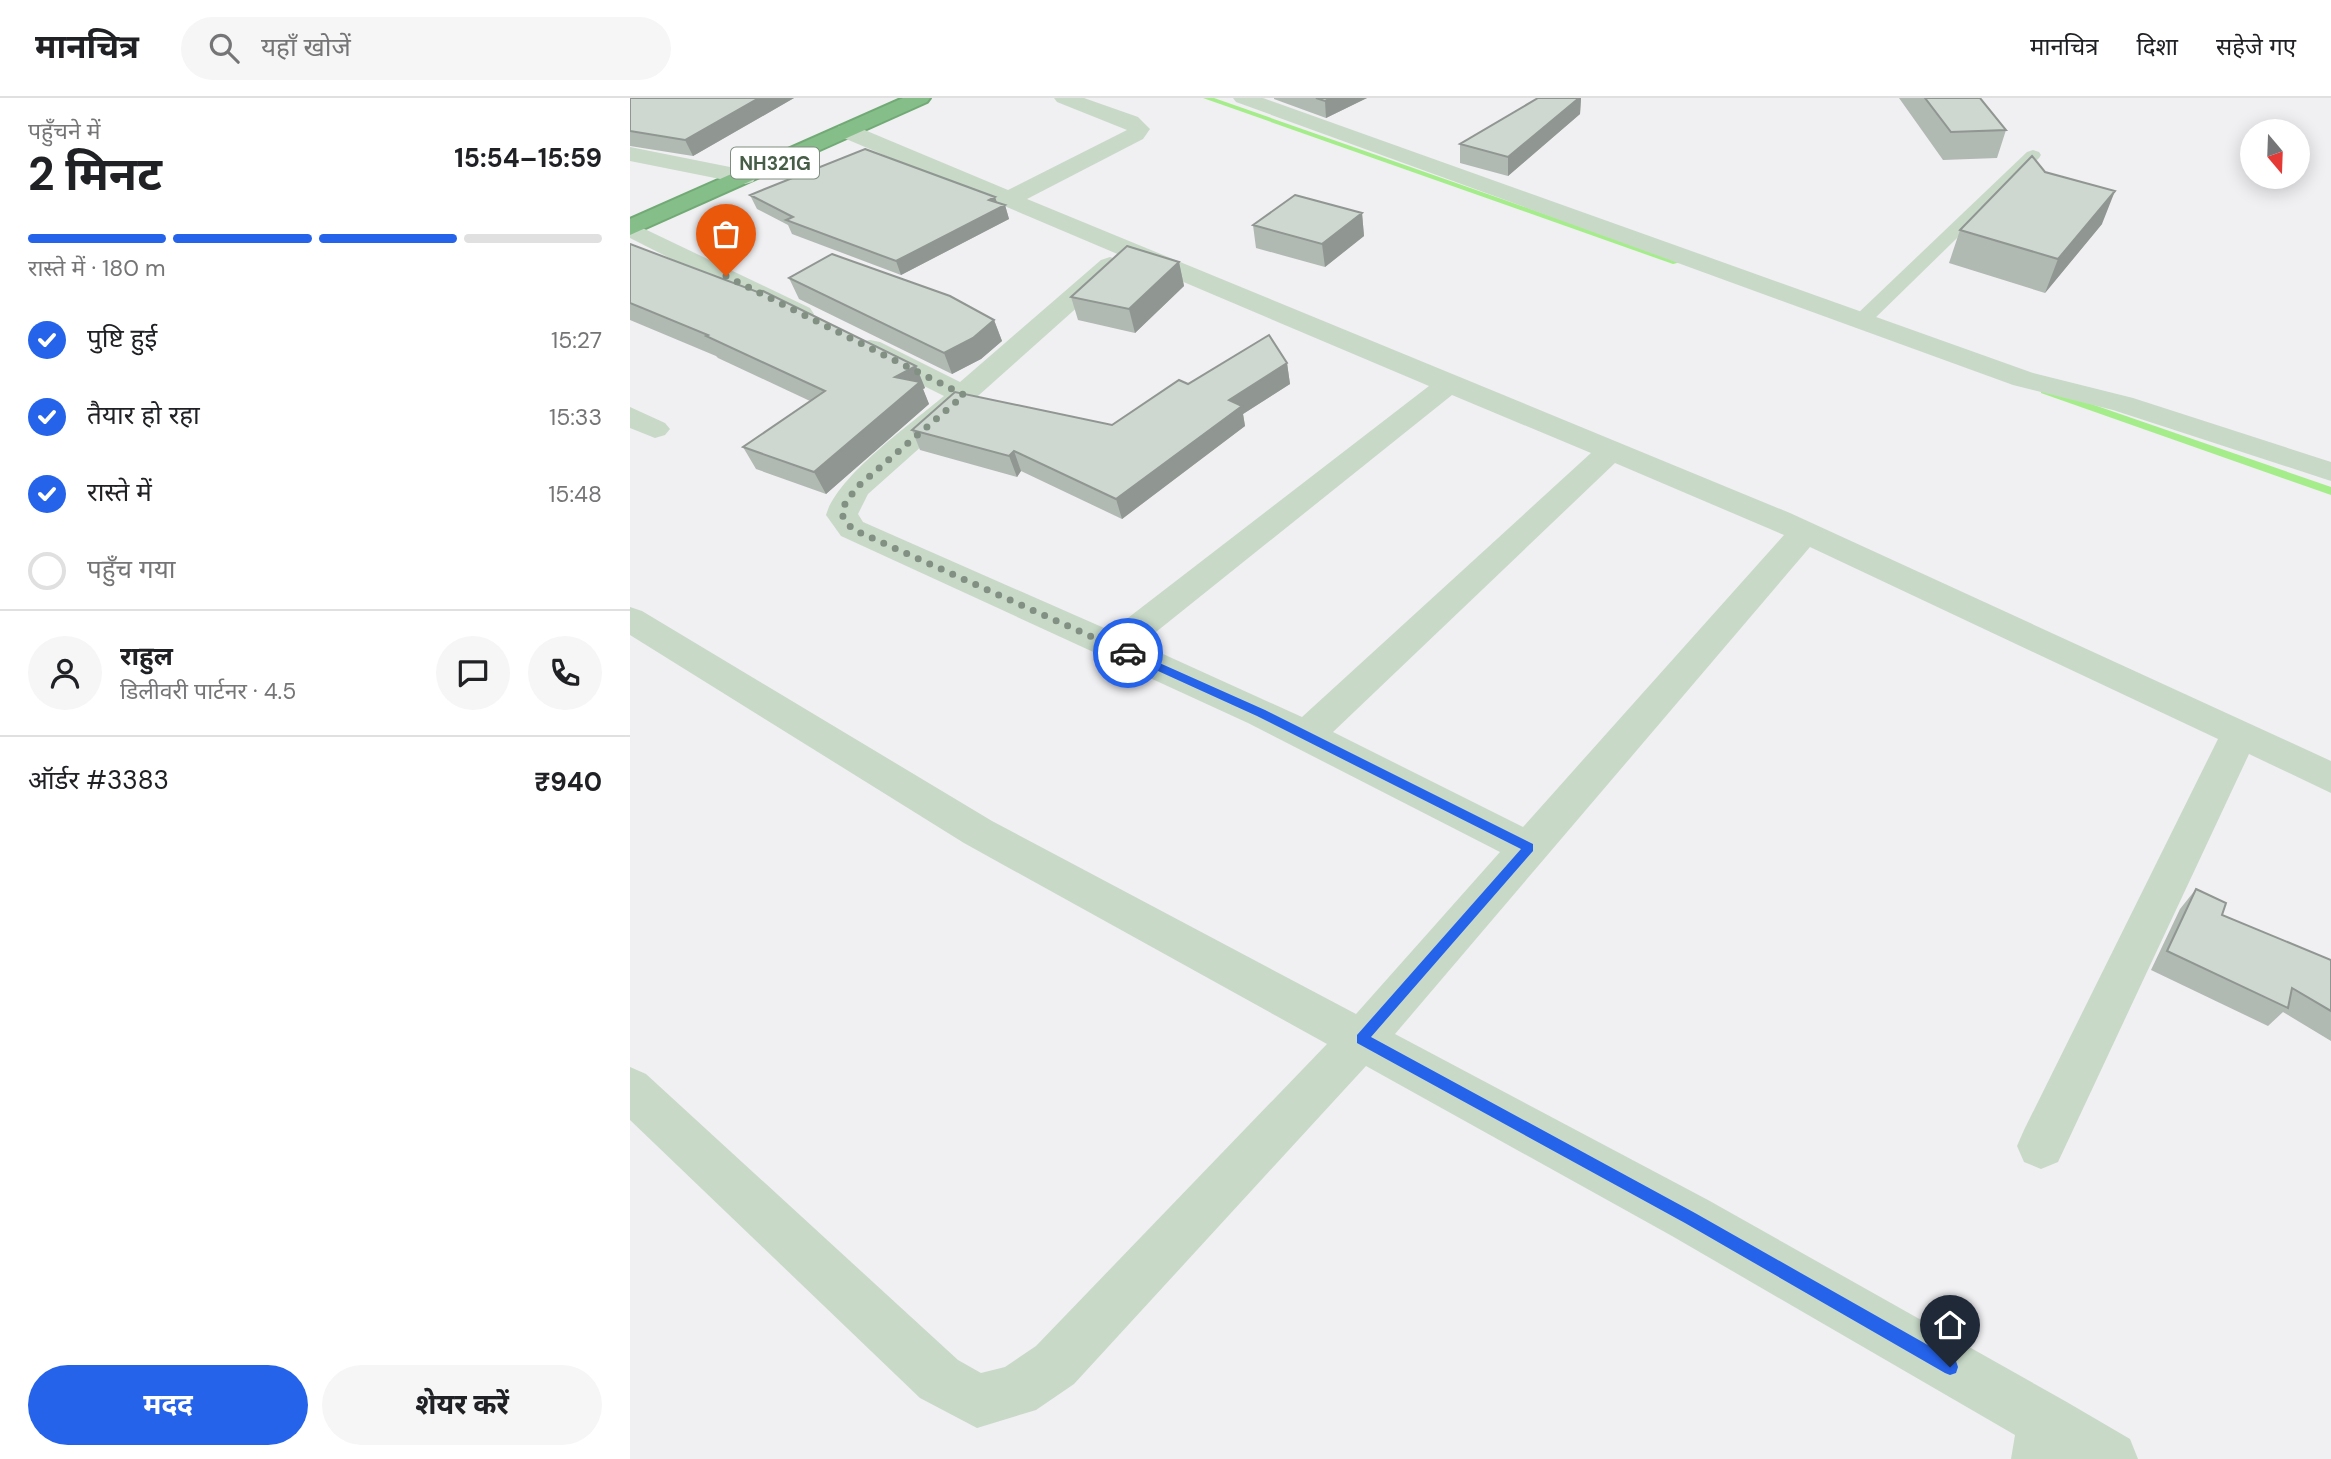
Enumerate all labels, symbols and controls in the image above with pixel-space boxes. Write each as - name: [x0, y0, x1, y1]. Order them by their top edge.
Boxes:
- search box: [181, 17, 671, 80]
- text: मानचित्र: [35, 25, 139, 68]
- icon: search: [205, 29, 243, 67]
- text: यहाँ खोजें: [261, 30, 351, 64]
- text: मानचित्र: [2030, 31, 2099, 62]
- text: दिशा: [2137, 31, 2178, 62]
- text: सहेजे गए: [2216, 31, 2296, 62]
- text: पहुँचने में: [28, 116, 101, 146]
- north arrow: [2240, 119, 2310, 189]
- map controls: [2240, 119, 2310, 189]
- text: 15:54–15:59: [454, 141, 602, 175]
- text: 2 मिनट: [28, 144, 162, 204]
- road number: NH321G: [731, 148, 819, 178]
- pin: [696, 204, 756, 276]
- icon: bag: [707, 215, 745, 253]
- text: रास्ते में · 180 m: [28, 253, 166, 283]
- icon: check: [28, 321, 66, 359]
- text: पुष्टि हुई: [87, 321, 157, 355]
- text: 15:27: [551, 325, 602, 355]
- icon: check: [28, 398, 66, 436]
- text: तैयार हो रहा: [87, 398, 200, 432]
- text: 15:33: [549, 402, 602, 432]
- icon: check: [28, 475, 66, 513]
- text: रास्ते में: [87, 475, 152, 509]
- text: 15:48: [548, 479, 602, 509]
- text: पहुँच गया: [87, 552, 175, 586]
- courier: [1093, 618, 1163, 688]
- icon: car: [1109, 634, 1147, 672]
- button: person: [28, 636, 102, 710]
- button: chat: [436, 636, 510, 710]
- button: phone: [528, 636, 602, 710]
- text: राहुल: [120, 639, 173, 673]
- text: डिलीवरी पार्टनर · 4.5: [120, 676, 296, 706]
- text: ऑर्डर #3383: [28, 763, 169, 797]
- text: ₹940: [534, 765, 602, 799]
- pin: [1920, 1295, 1980, 1367]
- icon: home: [1931, 1306, 1969, 1344]
- button: मदद: [28, 1365, 308, 1445]
- button: शेयर करें: [322, 1365, 602, 1445]

